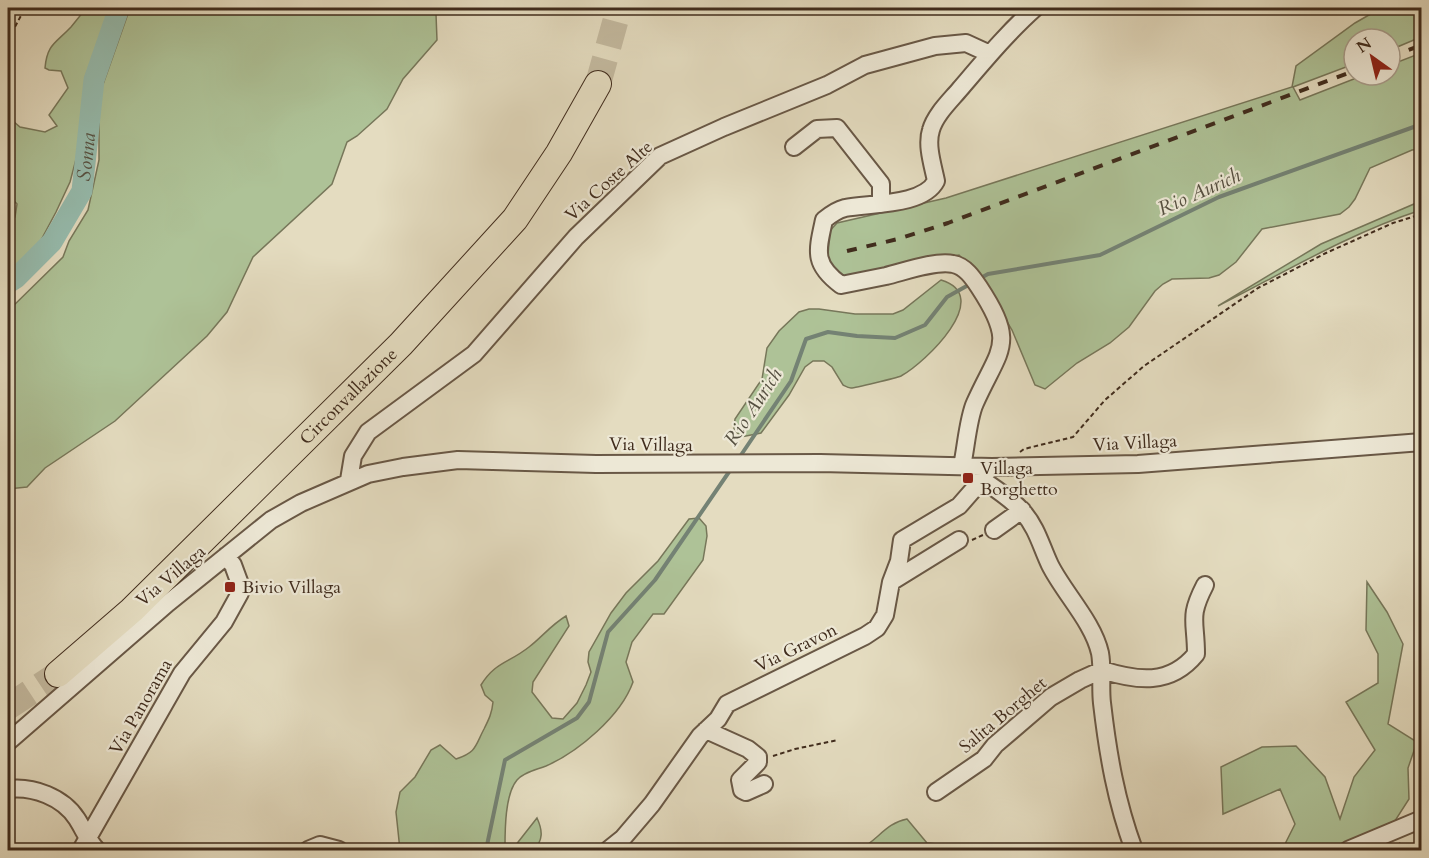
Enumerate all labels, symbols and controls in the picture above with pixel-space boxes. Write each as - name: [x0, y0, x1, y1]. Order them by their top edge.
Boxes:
- north arrow: [1342, 27, 1402, 87]
- text: N: [1352, 32, 1376, 58]
- water label: Sonna: [70, 131, 102, 182]
- street label: Via Coste Alte: [560, 135, 658, 227]
- water label: Rio Aurich: [1153, 162, 1245, 222]
- street label: Circonvallazione: [294, 342, 403, 450]
- water label: Rio Aurich: [718, 363, 788, 451]
- street label: Via Villaga: [1092, 428, 1178, 458]
- street label: Via Villaga: [609, 432, 693, 458]
- place label: Villaga Borghetto: [980, 456, 1058, 502]
- marker: Villaga Borghetto: [961, 471, 975, 485]
- street label: Via Villaga: [131, 539, 211, 613]
- place label: Bivio Villaga: [242, 575, 341, 600]
- marker: Bivio Villaga: [223, 580, 237, 594]
- street label: Via Gravon: [751, 617, 842, 679]
- street label: Via Panorama: [104, 654, 179, 759]
- street label: Salita Borghet: [954, 671, 1052, 759]

